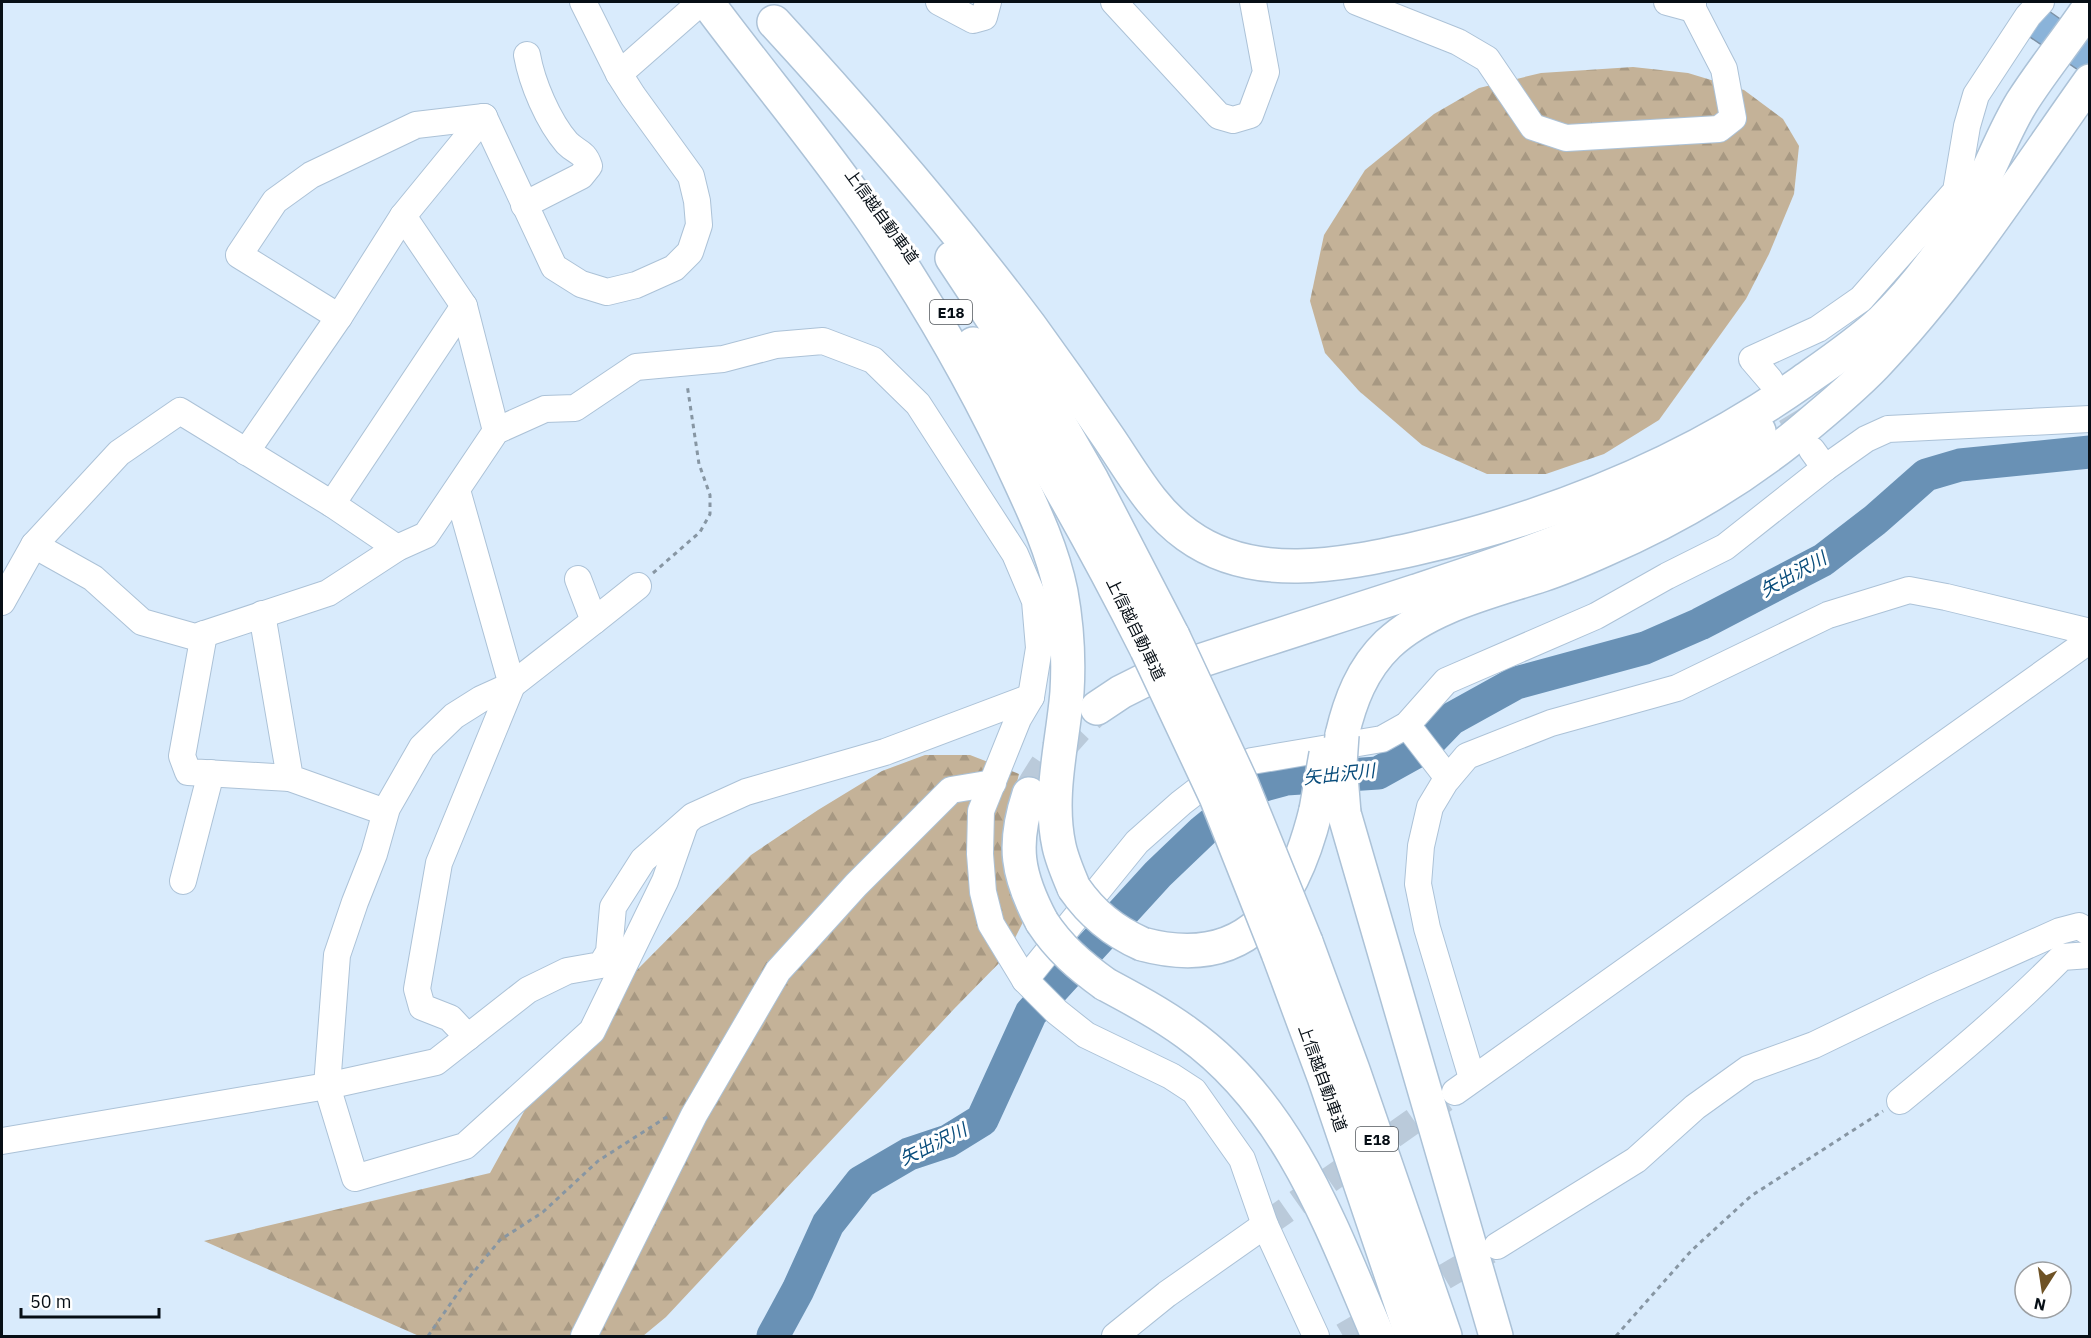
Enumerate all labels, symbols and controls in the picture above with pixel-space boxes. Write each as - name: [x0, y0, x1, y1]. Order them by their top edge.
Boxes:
- street label: 上信越自動車道: [841, 165, 923, 267]
- road number: E18: [930, 300, 972, 324]
- water label: 矢出沢川: [1756, 546, 1832, 602]
- street label: 上信越自動車道: [1102, 574, 1170, 684]
- water label: 矢出沢川: [1302, 759, 1378, 789]
- street label: 上信越自動車道: [1294, 1022, 1352, 1134]
- water label: 矢出沢川: [896, 1117, 972, 1170]
- road number: E18: [1356, 1127, 1398, 1151]
- north arrow: [2013, 1260, 2073, 1320]
- scale bar: [21, 1281, 159, 1319]
- text: 50 m: [30, 1290, 72, 1313]
- text: N: [2032, 1294, 2048, 1316]

